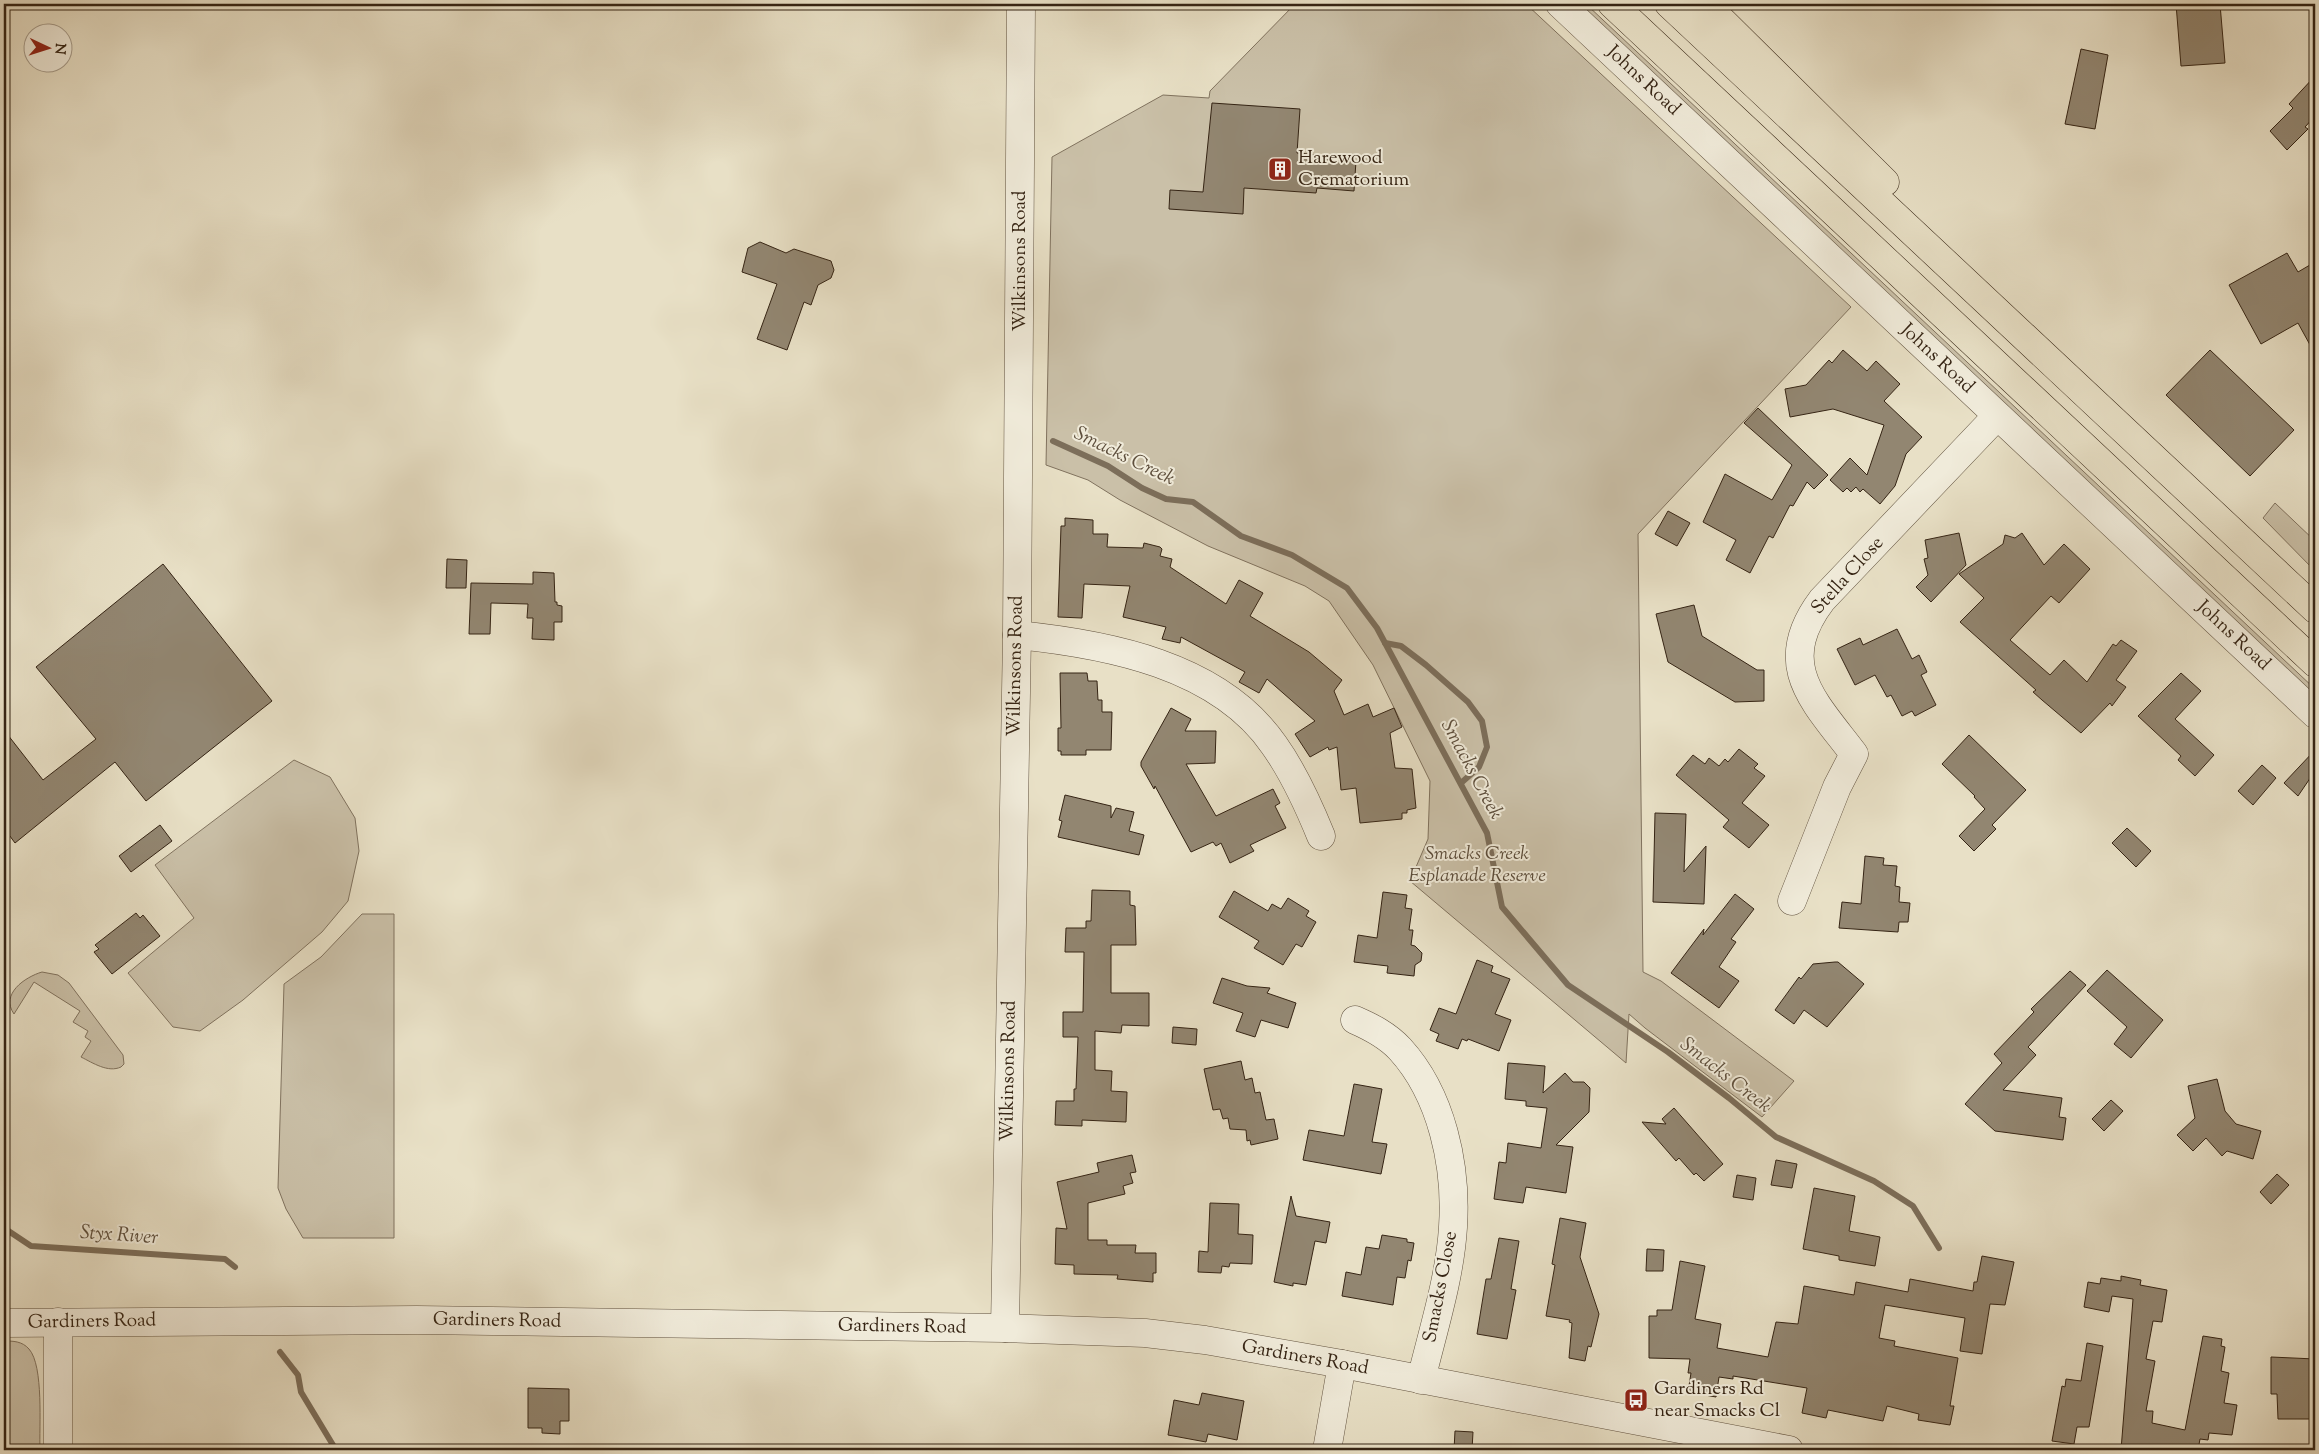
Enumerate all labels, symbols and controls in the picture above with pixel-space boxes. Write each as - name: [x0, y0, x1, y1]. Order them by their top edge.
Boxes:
- north arrow: [22, 22, 72, 72]
- street label: Johns Road: [1599, 39, 1686, 123]
- text: N: [49, 42, 69, 55]
- place label: Harewood Crematorium: [1298, 145, 1410, 194]
- building icon: Harewood Crematorium: [1267, 156, 1293, 182]
- street label: Wilkinsons Road: [1007, 190, 1034, 332]
- street label: Johns Road: [1893, 317, 1980, 401]
- water label: Smacks Creek: [1069, 420, 1179, 494]
- street label: Stella Close: [1805, 531, 1891, 621]
- street label: Johns Road: [2189, 594, 2276, 678]
- street label: Wilkinsons Road: [1001, 595, 1031, 737]
- water label: Smacks Creek: [1433, 715, 1509, 825]
- park label: Smacks Creek Esplanade Reserve: [1408, 841, 1546, 890]
- street label: Wilkinsons Road: [994, 1000, 1024, 1142]
- water label: Smacks Creek: [1673, 1031, 1777, 1121]
- water label: Styx River: [79, 1219, 159, 1253]
- street label: Smacks Close: [1417, 1229, 1465, 1345]
- street label: Gardiners Road: [433, 1306, 562, 1336]
- street label: Gardiners Road: [28, 1307, 157, 1337]
- street label: Gardiners Road: [838, 1312, 967, 1342]
- street label: Gardiners Road: [1239, 1334, 1371, 1382]
- place label: Gardiners Rd near Smacks Cl: [1654, 1376, 1780, 1425]
- bus stop icon: Gardiners Rd near Smacks Cl: [1623, 1387, 1649, 1413]

